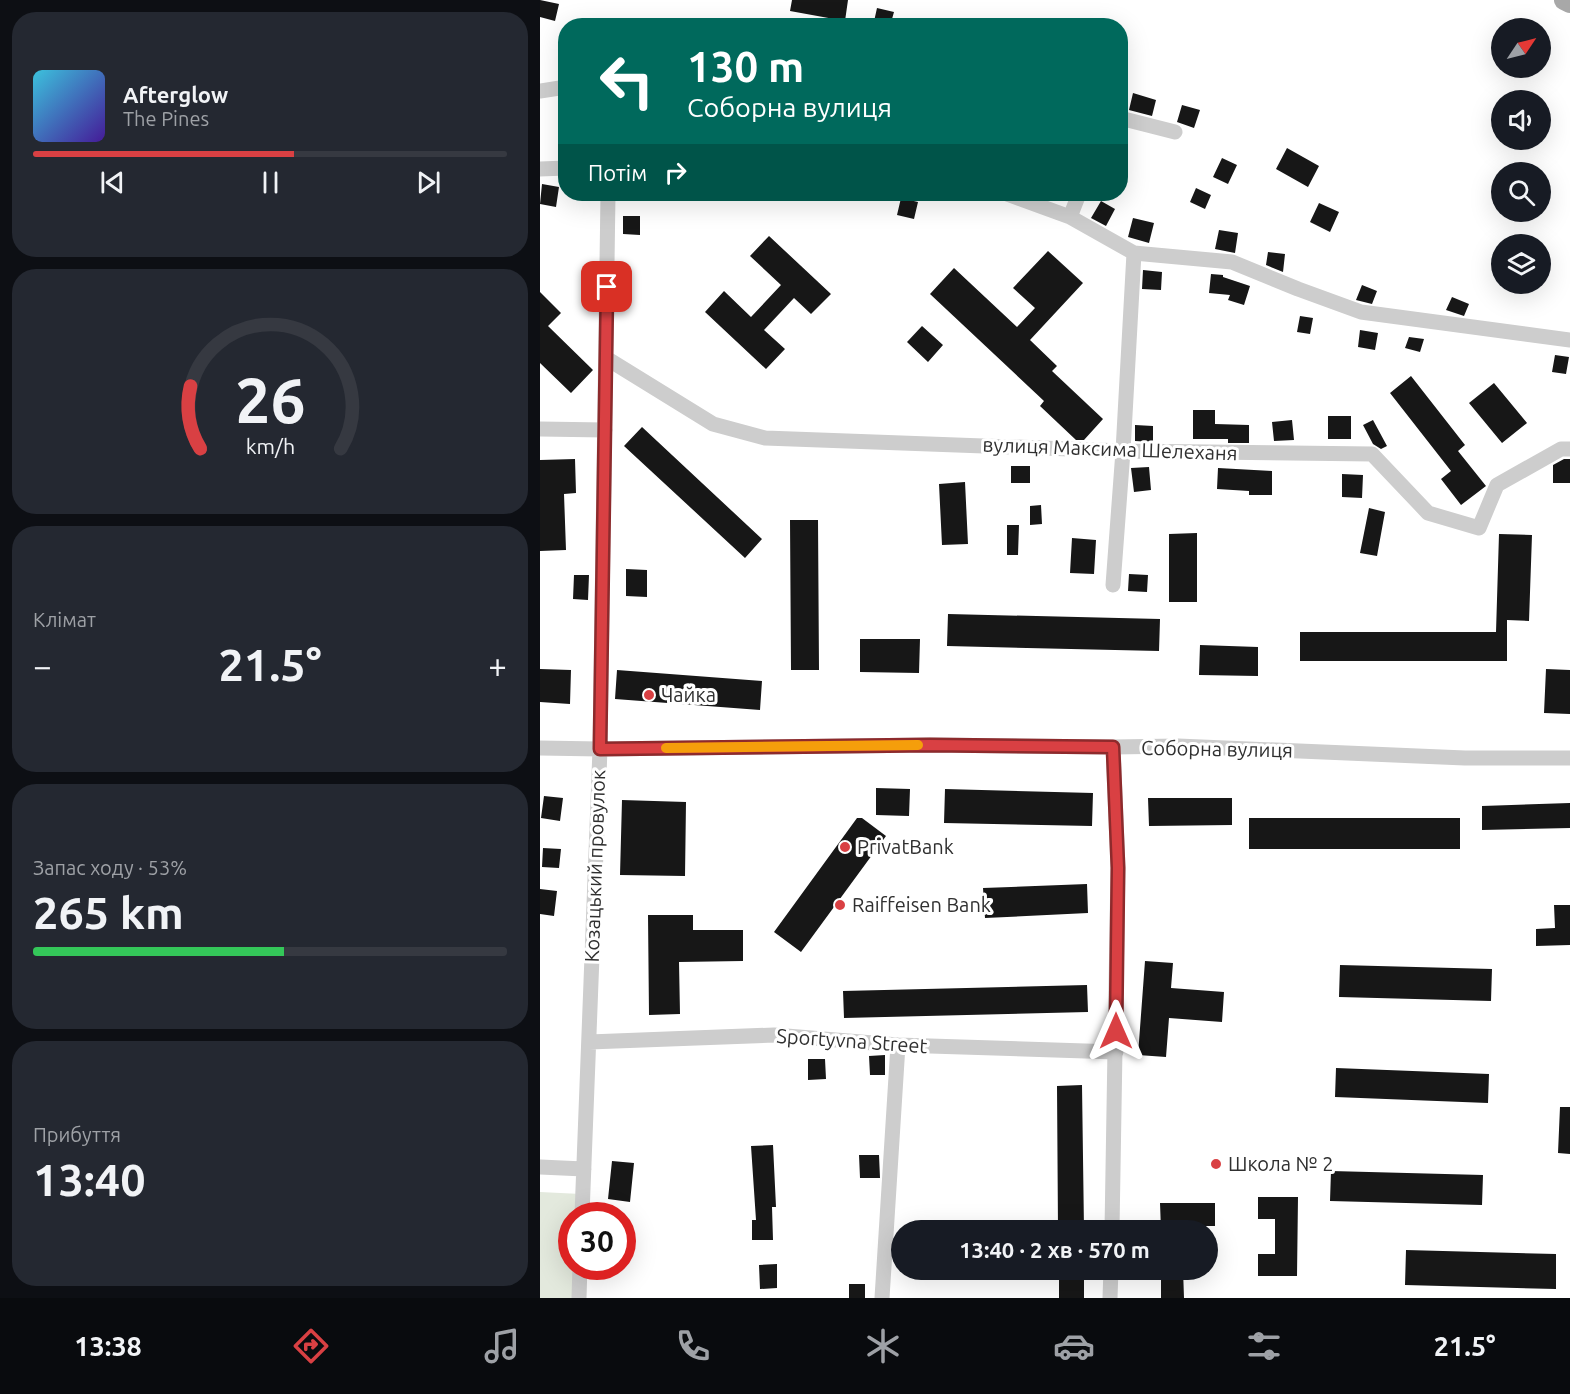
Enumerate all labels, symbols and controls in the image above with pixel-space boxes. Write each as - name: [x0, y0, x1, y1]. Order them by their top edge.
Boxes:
- north arrow: [1491, 18, 1551, 78]
- map controls: [1491, 18, 1551, 294]
- icon: left: [588, 42, 666, 120]
- text: 130 m: [687, 43, 804, 90]
- text: Afterglow: [123, 82, 228, 107]
- button: sound: [1491, 90, 1551, 150]
- text: Соборна вулиця: [687, 92, 892, 122]
- text: The Pines: [123, 107, 209, 130]
- icon: right: [659, 156, 692, 189]
- text: Потім: [588, 160, 647, 185]
- button: search: [1491, 162, 1551, 222]
- icon: previous: [96, 166, 129, 199]
- icon: pause: [254, 166, 287, 199]
- icon: next: [412, 166, 445, 199]
- button: layers: [1491, 234, 1551, 294]
- pin: [581, 261, 632, 312]
- icon: arrive: [590, 270, 623, 303]
- text: 26: [235, 365, 305, 435]
- street label: вулиця Максима Шелеханя: [982, 433, 1238, 464]
- text: km/h: [245, 434, 295, 458]
- text: Клімат: [33, 608, 96, 631]
- text: 21.5°: [218, 639, 322, 690]
- text: −: [33, 647, 52, 684]
- text: +: [488, 647, 507, 684]
- place label: Чайка: [661, 683, 716, 706]
- marker: Чайка: [642, 688, 656, 702]
- street label: Соборна вулиця: [1141, 736, 1293, 761]
- street label: Козацький провулок: [580, 769, 609, 963]
- place label: PrivatBank: [857, 835, 954, 858]
- marker: PrivatBank: [838, 840, 852, 854]
- text: Запас ходу · 53%: [33, 856, 187, 879]
- text: 265 km: [33, 887, 184, 938]
- place label: Raiffeisen Bank: [852, 893, 991, 916]
- marker: Raiffeisen Bank: [833, 898, 847, 912]
- position arrow: [1084, 999, 1148, 1063]
- street label: Sportyvna Street: [776, 1024, 928, 1057]
- text: Прибуття: [33, 1123, 121, 1146]
- place label: Школа № 2: [1228, 1152, 1333, 1175]
- text: 13:40: [33, 1154, 146, 1205]
- marker: Школа № 2: [1209, 1157, 1223, 1171]
- speed limit sign: 30: [558, 1202, 636, 1280]
- text: 13:40 · 2 хв · 570 m: [959, 1237, 1150, 1262]
- icon: directions: [290, 1325, 332, 1367]
- icon: music: [481, 1325, 523, 1367]
- icon: phone: [672, 1325, 714, 1367]
- icon: climate: [862, 1325, 904, 1367]
- icon: car: [1053, 1325, 1095, 1367]
- icon: filters: [1243, 1325, 1285, 1367]
- text: 13:38: [74, 1331, 142, 1361]
- text: 21.5°: [1434, 1331, 1496, 1361]

